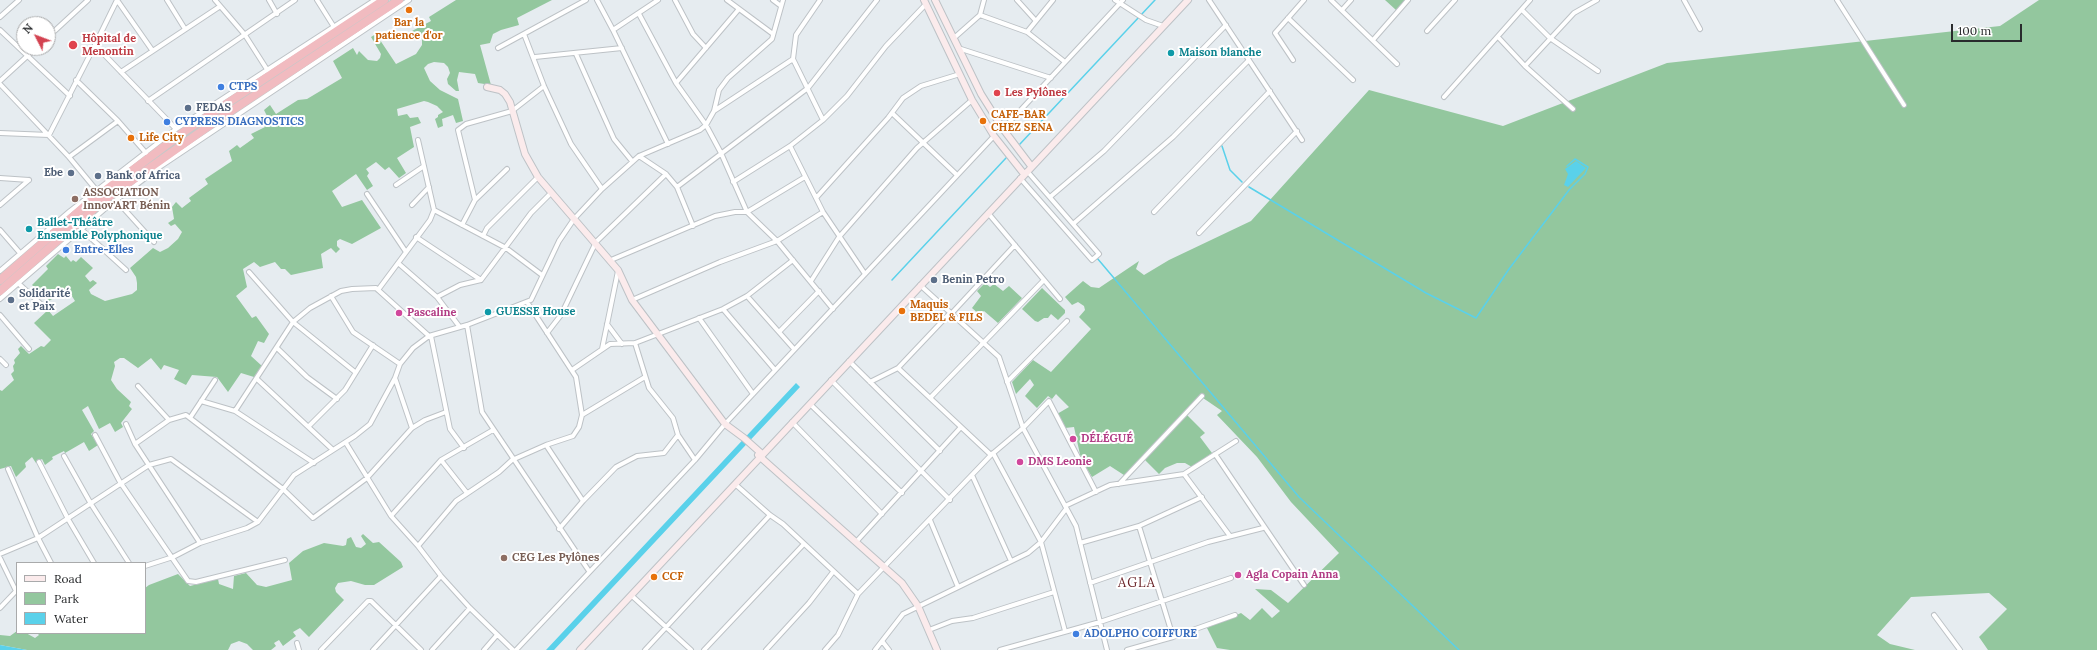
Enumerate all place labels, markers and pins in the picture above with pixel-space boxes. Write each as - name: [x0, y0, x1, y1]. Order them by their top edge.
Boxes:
- marker: Bar la patience d'or: [404, 5, 414, 15]
- place label: Bar la patience d'or: [375, 16, 443, 42]
- place label: Hôpital de Menontin: [82, 32, 136, 58]
- marker: Hôpital de Menontin: [67, 39, 79, 51]
- place label: Maison blanche: [1179, 46, 1261, 60]
- marker: Maison blanche: [1166, 48, 1176, 58]
- place label: CTPS: [229, 80, 257, 94]
- marker: CTPS: [216, 82, 226, 92]
- place label: Les Pylônes: [1005, 86, 1067, 100]
- marker: Les Pylônes: [992, 88, 1002, 98]
- place label: FEDAS: [196, 101, 231, 115]
- marker: FEDAS: [183, 103, 193, 113]
- place label: CAFE-BAR CHEZ SENA: [991, 108, 1053, 134]
- place label: CYPRESS DIAGNOSTICS: [175, 115, 304, 129]
- marker: CAFE-BAR CHEZ SENA: [978, 116, 988, 126]
- marker: CYPRESS DIAGNOSTICS: [162, 117, 172, 127]
- place label: Life City: [139, 131, 184, 145]
- marker: Life City: [126, 133, 136, 143]
- place label: Ebe: [44, 166, 63, 180]
- marker: Ebe: [66, 168, 76, 178]
- place label: Bank of Africa: [106, 169, 180, 183]
- marker: Bank of Africa: [93, 171, 103, 181]
- place label: ASSOCIATION Innov'ART Bénin: [83, 186, 170, 212]
- marker: ASSOCIATION Innov'ART Bénin: [70, 194, 80, 204]
- place label: Ballet-Théâtre Ensemble Polyphonique: [37, 216, 162, 242]
- marker: Ballet-Théâtre Ensemble Polyphonique: [24, 224, 34, 234]
- place label: Entre-Elles: [74, 243, 133, 257]
- marker: Entre-Elles: [61, 245, 71, 255]
- place label: Benin Petro: [942, 273, 1004, 287]
- marker: Benin Petro: [929, 275, 939, 285]
- place label: Solidarité et Paix: [19, 287, 70, 313]
- marker: Solidarité et Paix: [6, 295, 16, 305]
- place label: Maquis BEDEL & FILS: [910, 298, 983, 324]
- place label: GUESSE House: [496, 305, 575, 319]
- place label: Pascaline: [407, 306, 456, 320]
- marker: Maquis BEDEL & FILS: [897, 306, 907, 316]
- marker: GUESSE House: [483, 307, 493, 317]
- marker: Pascaline: [394, 308, 404, 318]
- place label: DÉLÉGUÉ: [1081, 432, 1133, 446]
- marker: DÉLÉGUÉ: [1068, 434, 1078, 444]
- place label: DMS Leonie: [1028, 455, 1092, 469]
- marker: DMS Leonie: [1015, 457, 1025, 467]
- place label: CEG Les Pylônes: [512, 551, 599, 565]
- marker: CEG Les Pylônes: [499, 553, 509, 563]
- place label: Agla Copain Anna: [1246, 568, 1338, 582]
- place label: CCF: [662, 570, 683, 584]
- marker: Agla Copain Anna: [1233, 570, 1243, 580]
- marker: CCF: [649, 572, 659, 582]
- place label: ADOLPHO COIFFURE: [1084, 627, 1197, 641]
- marker: ADOLPHO COIFFURE: [1071, 629, 1081, 639]

